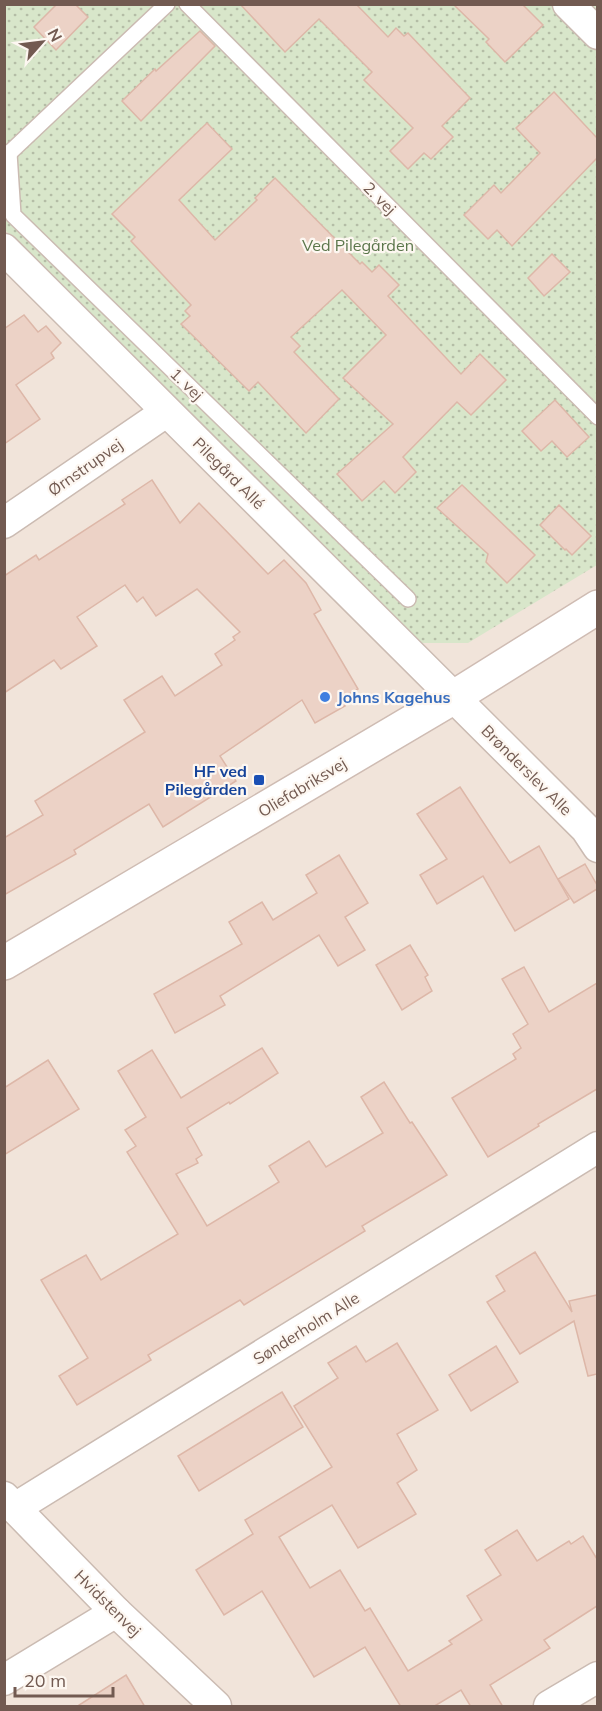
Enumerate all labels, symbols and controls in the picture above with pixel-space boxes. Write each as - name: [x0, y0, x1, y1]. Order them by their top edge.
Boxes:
- north arrow: [12, 12, 72, 72]
- text: N: [44, 25, 67, 45]
- street label: 2. vej: [359, 177, 401, 219]
- park label: Ved Pilegården: [302, 235, 414, 255]
- street label: 1. vej: [166, 363, 208, 405]
- street label: Pilegård Allé: [189, 433, 269, 513]
- street label: Ørnstrupvej: [44, 434, 126, 500]
- place label: Johns Kagehus: [337, 687, 450, 707]
- marker: Johns Kagehus: [318, 690, 332, 704]
- street label: Brønderslev Alle: [477, 720, 577, 820]
- street label: Oliefabriksvej: [254, 753, 350, 821]
- place label: HF ved Pilegården: [165, 761, 247, 799]
- marker: HF ved Pilegården: [252, 773, 266, 787]
- street label: Sønderholm Alle: [249, 1287, 363, 1369]
- street label: Hvidstenvej: [70, 1565, 146, 1641]
- scale bar: [15, 1660, 112, 1698]
- text: 20 m: [24, 1669, 66, 1692]

